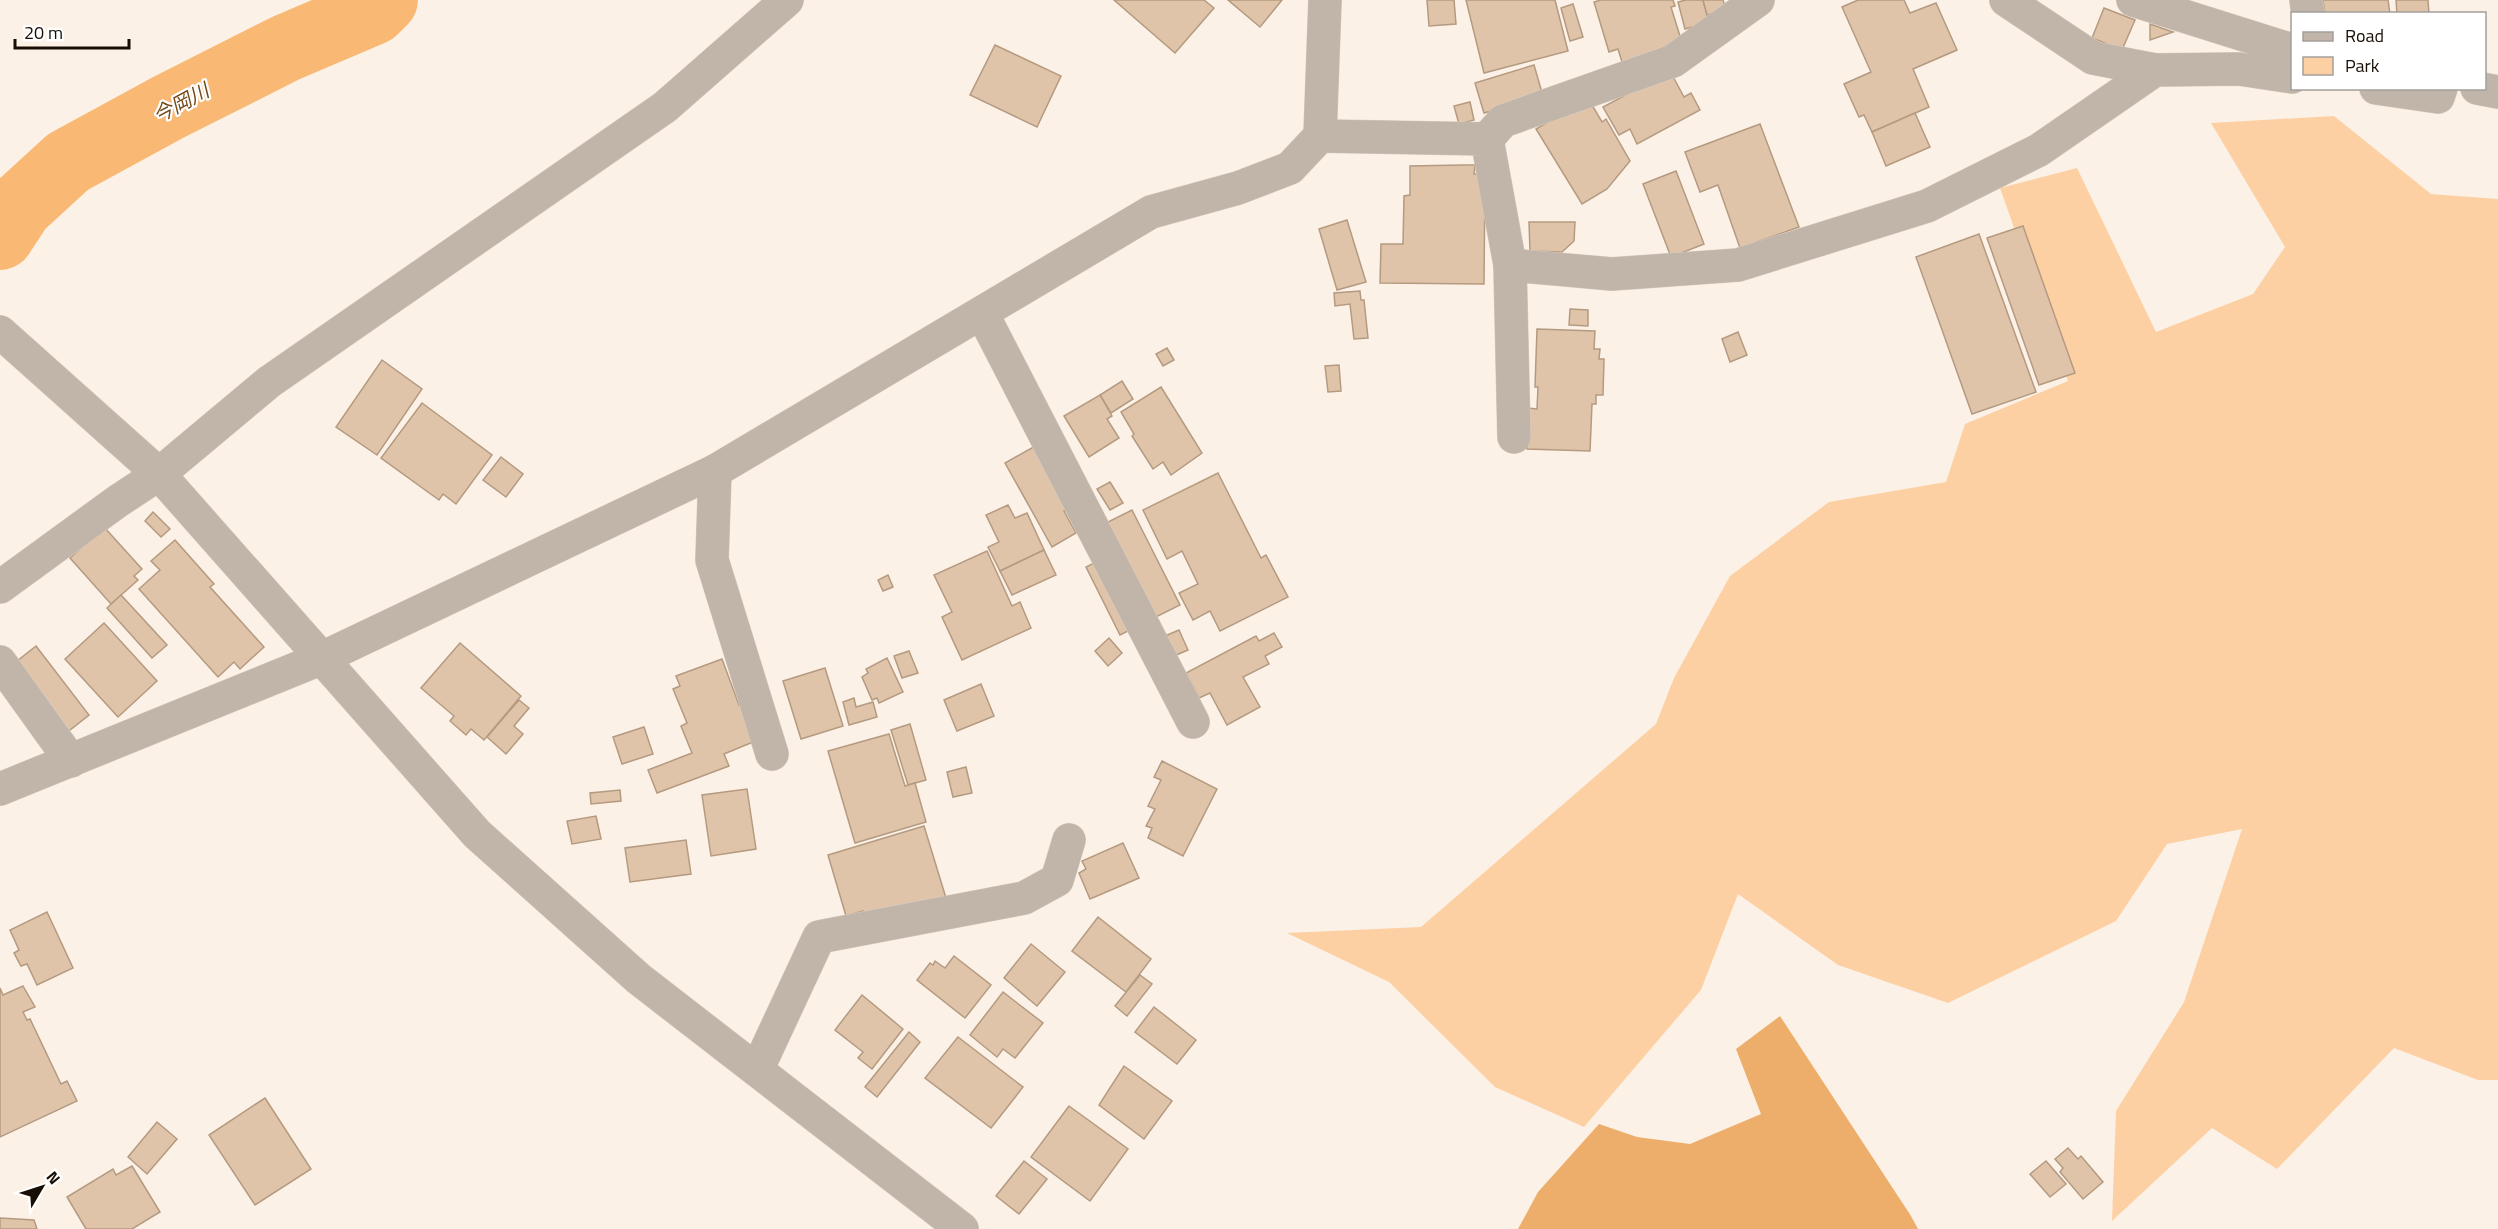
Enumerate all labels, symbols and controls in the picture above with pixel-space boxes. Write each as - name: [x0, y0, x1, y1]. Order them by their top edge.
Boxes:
- scale bar: [15, 12, 129, 50]
- legend: [2291, 12, 2486, 90]
- text: 20 m: [24, 19, 63, 46]
- text: Road: [2345, 22, 2384, 49]
- text: Park: [2345, 52, 2380, 79]
- water label: 今岡川: [147, 74, 216, 130]
- north arrow: [12, 1157, 72, 1217]
- text: N: [41, 1166, 66, 1189]

